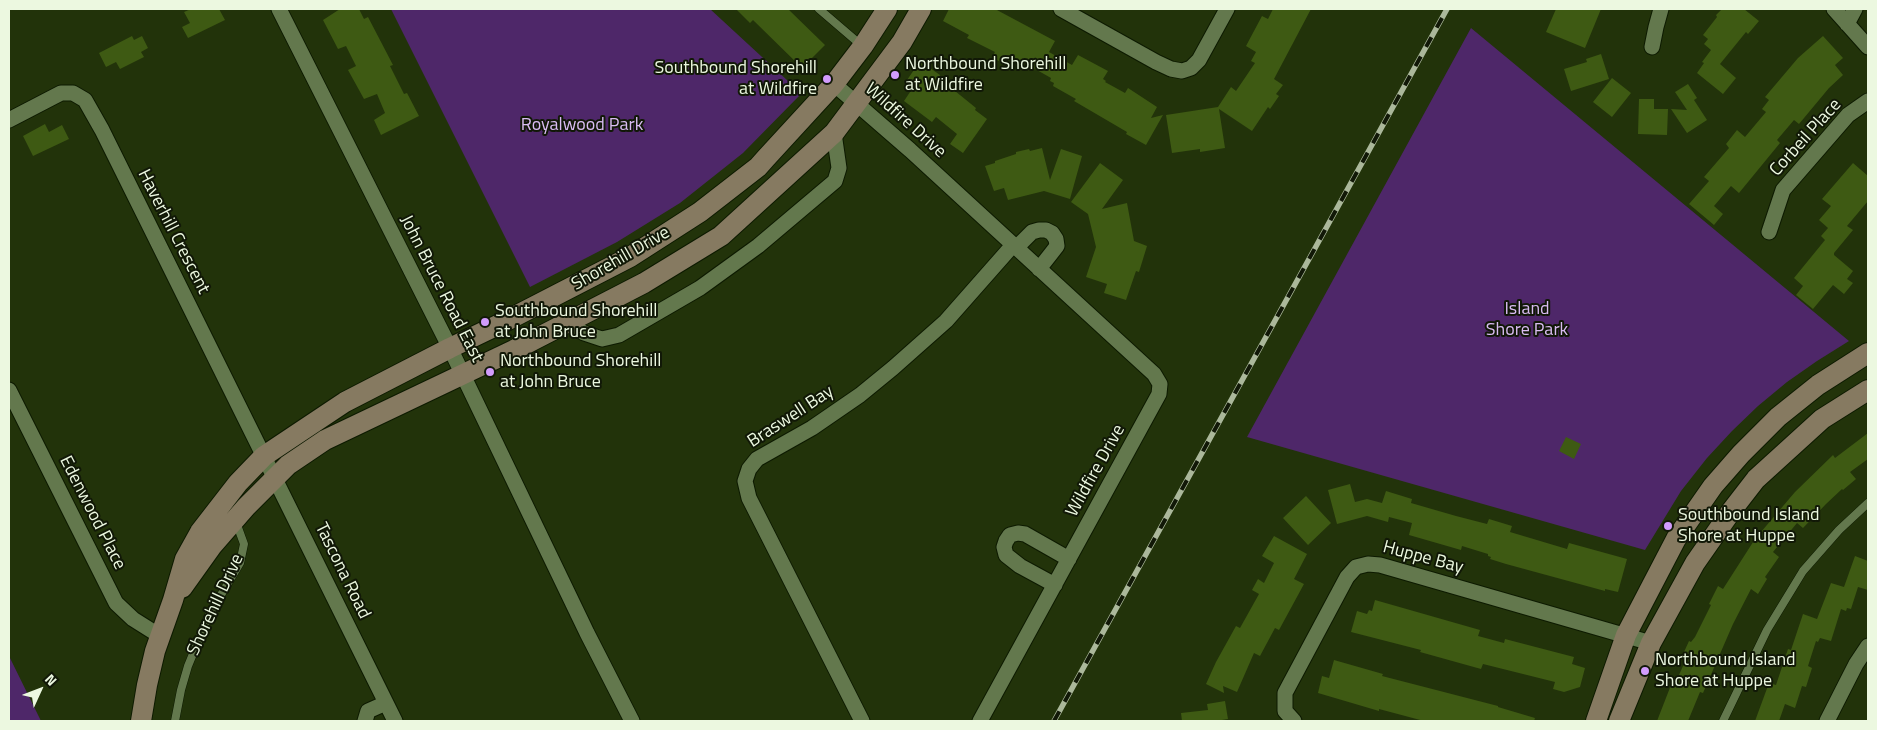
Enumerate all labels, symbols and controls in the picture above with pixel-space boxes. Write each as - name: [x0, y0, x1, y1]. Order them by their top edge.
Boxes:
- place label: Northbound Shorehill at Wildfire: [905, 54, 1066, 96]
- place label: Southbound Shorehill at Wildfire: [655, 58, 817, 100]
- marker: Northbound Shorehill at Wildfire: [889, 69, 901, 81]
- marker: Southbound Shorehill at Wildfire: [821, 73, 833, 85]
- street label: Wildfire Drive: [860, 79, 950, 163]
- street label: Corbeil Place: [1766, 95, 1846, 181]
- park label: Royalwood Park: [521, 115, 643, 137]
- street label: Haverhill Crescent: [132, 166, 214, 298]
- street label: John Bruce Road East: [395, 212, 487, 366]
- street label: Shorehill Drive: [568, 222, 674, 296]
- park label: Island Shore Park: [1486, 299, 1568, 342]
- place label: Southbound Shorehill at John Bruce: [495, 301, 657, 344]
- marker: Southbound Shorehill at John Bruce: [479, 316, 491, 328]
- place label: Northbound Shorehill at John Bruce: [500, 351, 661, 394]
- marker: Northbound Shorehill at John Bruce: [484, 366, 496, 378]
- street label: Braswell Bay: [744, 381, 838, 453]
- street label: Wildfire Drive: [1062, 421, 1130, 521]
- street label: Edenwood Place: [54, 453, 130, 573]
- place label: Southbound Island Shore at Huppe: [1678, 505, 1820, 548]
- street label: Tascona Road: [309, 519, 375, 623]
- marker: Southbound Island Shore at Huppe: [1662, 520, 1674, 532]
- street label: Huppe Bay: [1380, 537, 1466, 579]
- street label: Shorehill Drive: [183, 551, 249, 659]
- place label: Northbound Island Shore at Huppe: [1655, 650, 1796, 692]
- north arrow: [15, 665, 65, 715]
- marker: Northbound Island Shore at Huppe: [1639, 665, 1651, 677]
- text: N: [40, 669, 62, 690]

